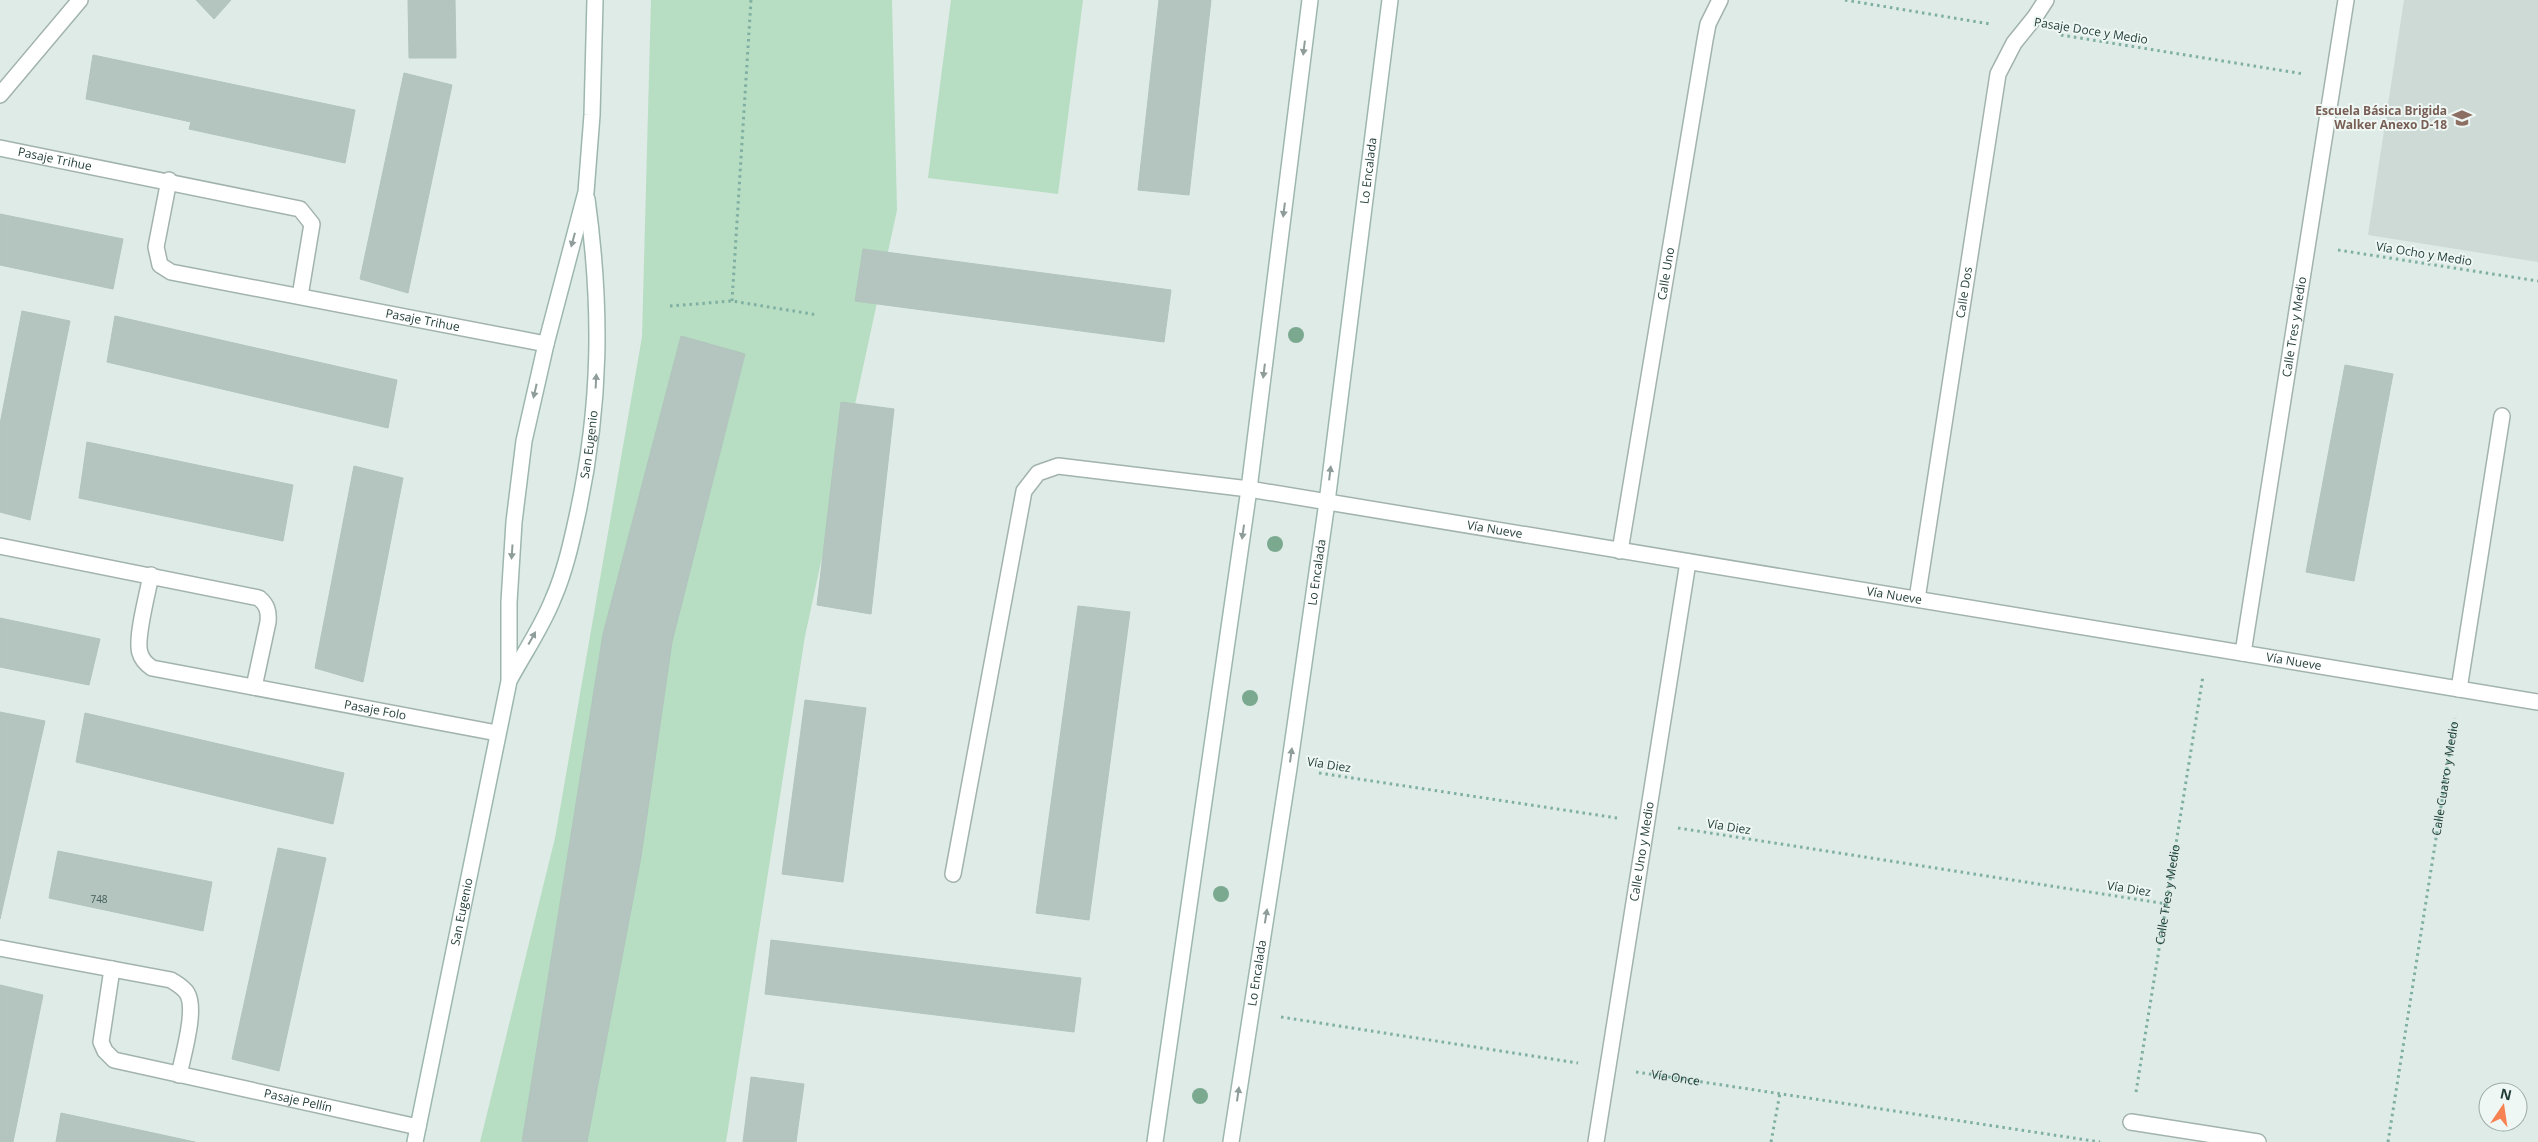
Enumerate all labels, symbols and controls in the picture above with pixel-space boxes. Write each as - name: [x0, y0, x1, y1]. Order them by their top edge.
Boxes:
- street label: Pasaje Doce y Medio: [2033, 13, 2149, 48]
- one-way arrow: [1300, 41, 1308, 57]
- place label: Escuela Básica Brigida Walker Anexo D-18: [2315, 102, 2447, 133]
- school or university icon: Escuela Básica Brigida Walker Anexo D-18: [2451, 107, 2473, 129]
- street label: Lo Encalada: [1355, 137, 1381, 205]
- street label: Pasaje Trihue: [16, 143, 94, 175]
- one-way arrow: [1280, 202, 1288, 218]
- one-way arrow: [569, 232, 577, 247]
- street label: Vía Ocho y Medio: [2375, 238, 2473, 269]
- street label: Calle Uno: [1653, 246, 1678, 302]
- street label: Calle Dos: [1951, 265, 1976, 319]
- street label: Calle Tres y Medio: [2278, 275, 2310, 378]
- street label: Pasaje Trihue: [384, 304, 462, 335]
- one-way arrow: [1260, 363, 1268, 379]
- one-way arrow: [592, 373, 600, 389]
- one-way arrow: [531, 384, 539, 399]
- street label: San Eugenio: [576, 410, 602, 480]
- one-way arrow: [1326, 465, 1334, 481]
- street label: Vía Nueve: [1466, 516, 1524, 542]
- one-way arrow: [1239, 524, 1247, 540]
- street label: Lo Encalada: [1303, 538, 1330, 607]
- one-way arrow: [508, 544, 516, 560]
- street label: Vía Nueve: [1865, 582, 1924, 608]
- one-way arrow: [528, 631, 536, 645]
- street label: Vía Nueve: [2265, 648, 2323, 674]
- street label: Pasaje Folo: [343, 695, 408, 724]
- street label: Calle Cuatro y Medio: [2428, 720, 2462, 837]
- one-way arrow: [1287, 747, 1295, 763]
- street label: Vía Diez: [1306, 753, 1353, 776]
- street label: Calle Uno y Medio: [1625, 800, 1658, 903]
- street label: Vía Diez: [1706, 815, 1753, 838]
- street label: Calle Tres y Medio: [2151, 843, 2184, 946]
- street label: San Eugenio: [446, 876, 477, 947]
- street label: Vía Diez: [2106, 877, 2153, 900]
- house number: 748: [90, 892, 108, 906]
- one-way arrow: [1262, 908, 1270, 924]
- street label: Lo Encalada: [1243, 939, 1270, 1007]
- street label: Vía Once: [1650, 1065, 1701, 1090]
- north arrow: [2478, 1082, 2528, 1132]
- text: N: [2498, 1083, 2514, 1104]
- street label: Pasaje Pellín: [262, 1084, 334, 1116]
- one-way arrow: [1235, 1085, 1243, 1101]

